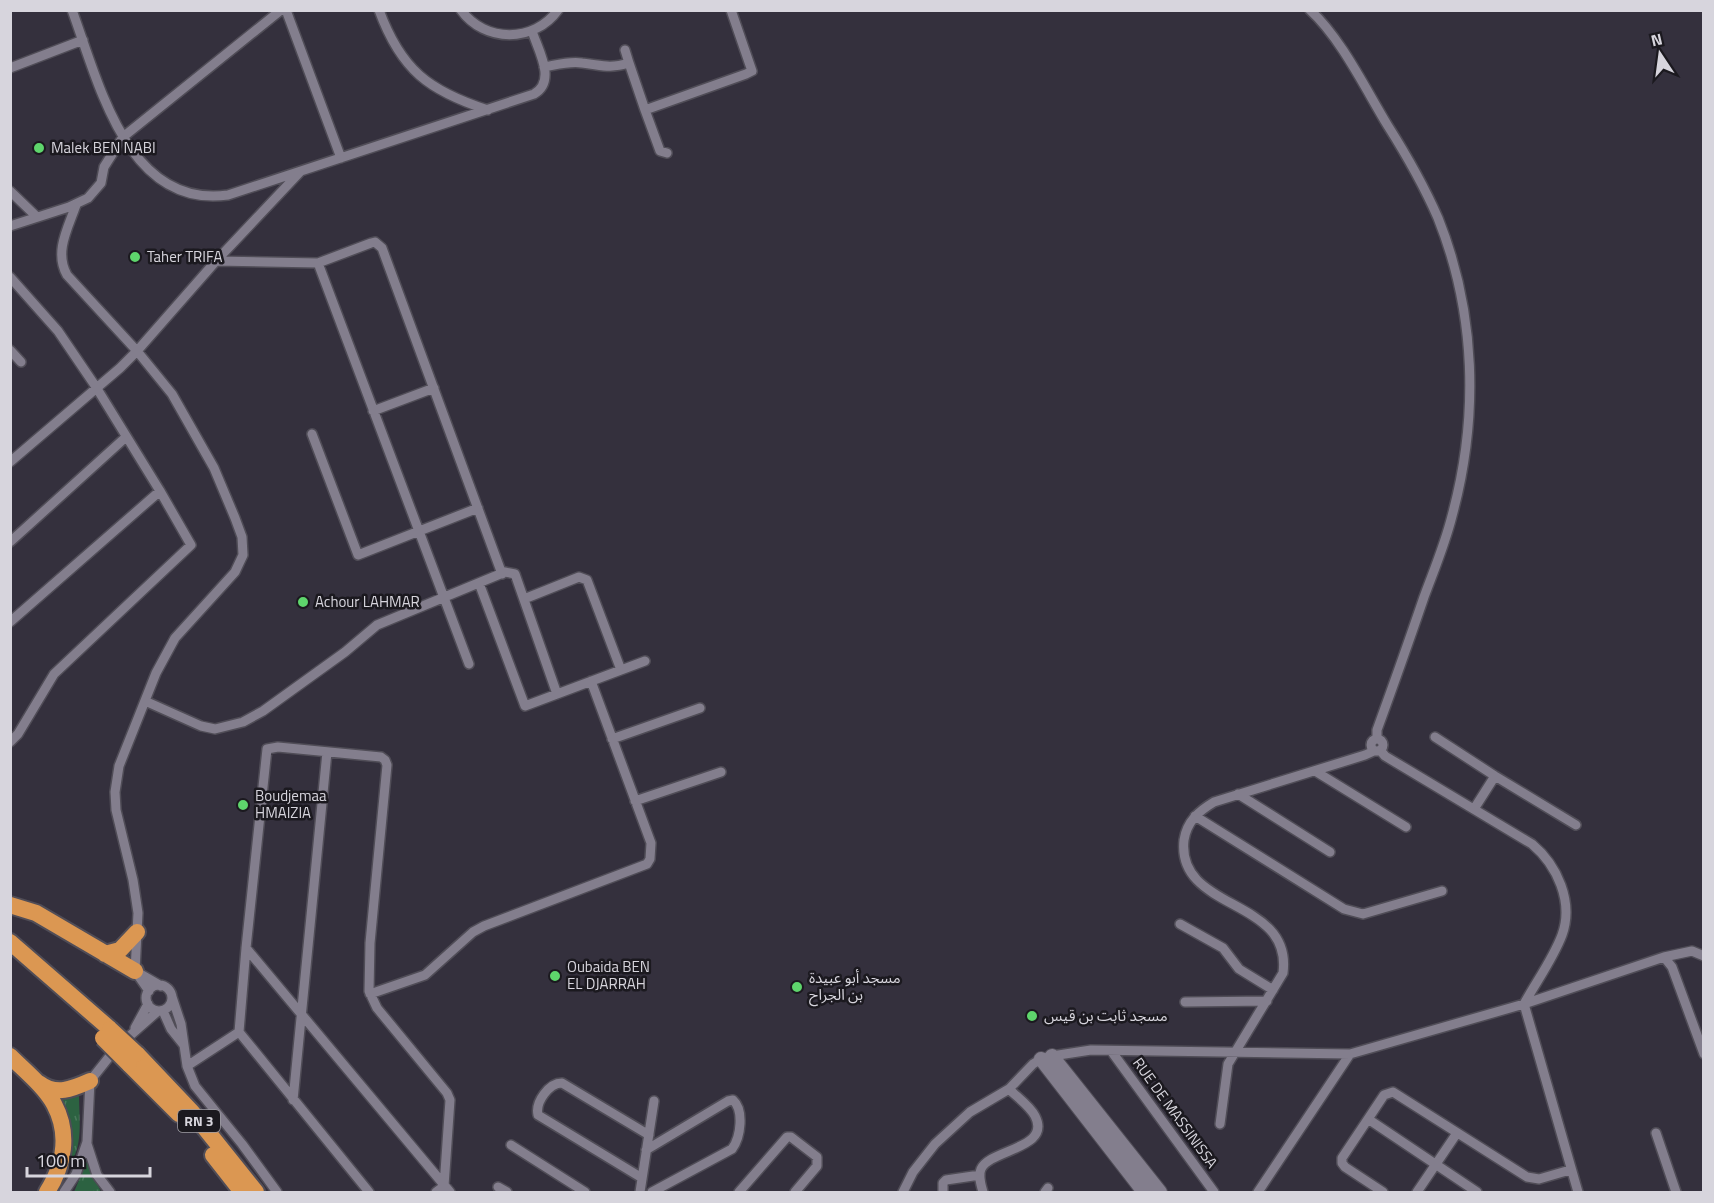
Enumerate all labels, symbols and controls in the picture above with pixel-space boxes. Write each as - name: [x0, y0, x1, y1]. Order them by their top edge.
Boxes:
- north arrow: [1630, 24, 1690, 84]
- text: N: [1649, 26, 1665, 52]
- place label: Malek BEN NABI: [51, 136, 156, 159]
- marker: Malek BEN NABI: [32, 141, 46, 155]
- place label: Taher TRIFA: [147, 245, 222, 268]
- marker: Taher TRIFA: [128, 250, 142, 264]
- place label: Achour LAHMAR: [315, 590, 420, 613]
- marker: Achour LAHMAR: [296, 595, 310, 609]
- place label: Boudjemaa HMAIZIA: [255, 784, 327, 824]
- marker: Boudjemaa HMAIZIA: [236, 798, 250, 812]
- place label: Oubaida BEN EL DJARRAH: [567, 955, 650, 995]
- place label: مسجد أبو عبيدة بن الجراح: [809, 966, 901, 1007]
- marker: Oubaida BEN EL DJARRAH: [548, 969, 562, 983]
- marker: مسجد أبو عبيدة بن الجراح: [790, 980, 804, 994]
- place label: مسجد ثابت بن قيس: [1044, 1004, 1168, 1027]
- marker: مسجد ثابت بن قيس: [1025, 1009, 1039, 1023]
- street label: RUE DE MASSINISSA: [1127, 1053, 1224, 1173]
- road number: RN 3: [178, 1110, 220, 1132]
- scale bar: [27, 1140, 150, 1178]
- text: 100 m: [36, 1147, 85, 1174]

